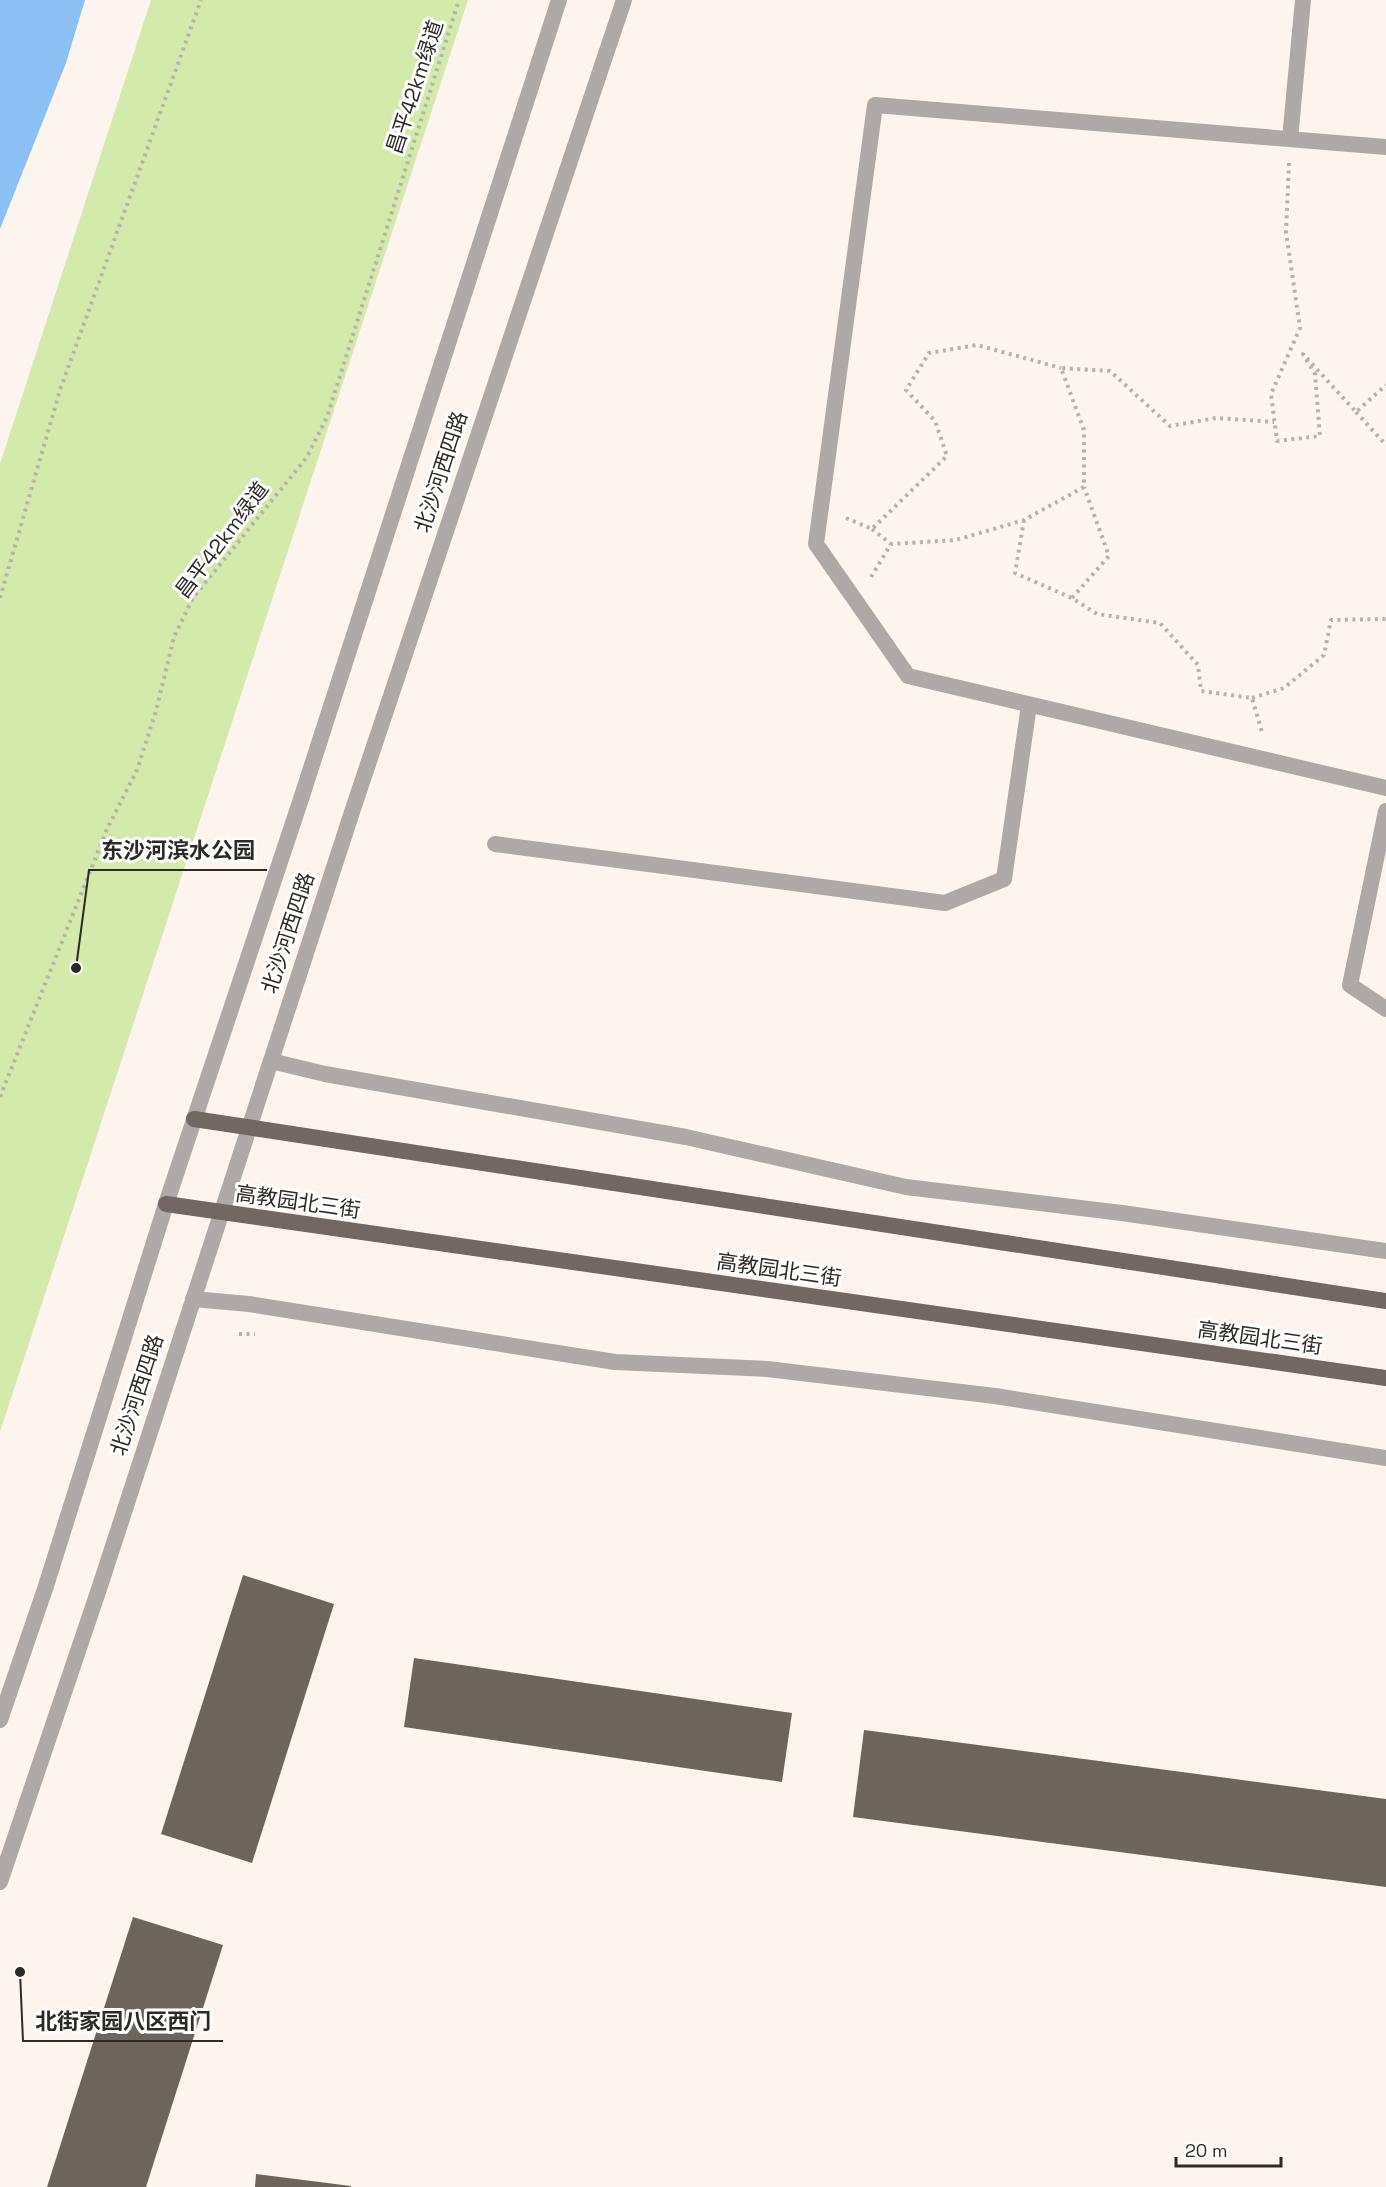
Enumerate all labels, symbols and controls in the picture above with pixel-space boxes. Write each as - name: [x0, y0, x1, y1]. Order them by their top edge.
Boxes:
- street label: 昌平42km绿道: [380, 17, 449, 157]
- street label: 北沙河西四路: [408, 408, 473, 536]
- street label: 昌平42km绿道: [169, 476, 274, 603]
- callout: 东沙河滨水公园: [89, 830, 267, 870]
- text: 东沙河滨水公园: [101, 836, 255, 864]
- street label: 北沙河西四路: [255, 869, 320, 997]
- street label: 高教园北三街: [234, 1179, 362, 1224]
- street label: 高教园北三街: [715, 1247, 843, 1292]
- street label: 高教园北三街: [1196, 1315, 1324, 1360]
- street label: 北沙河西四路: [104, 1331, 169, 1459]
- callout: 北街家园八区西门: [23, 2001, 223, 2041]
- text: 北街家园八区西门: [35, 2007, 211, 2035]
- scale bar: [1176, 2130, 1281, 2168]
- text: 20 m: [1185, 2139, 1228, 2162]

